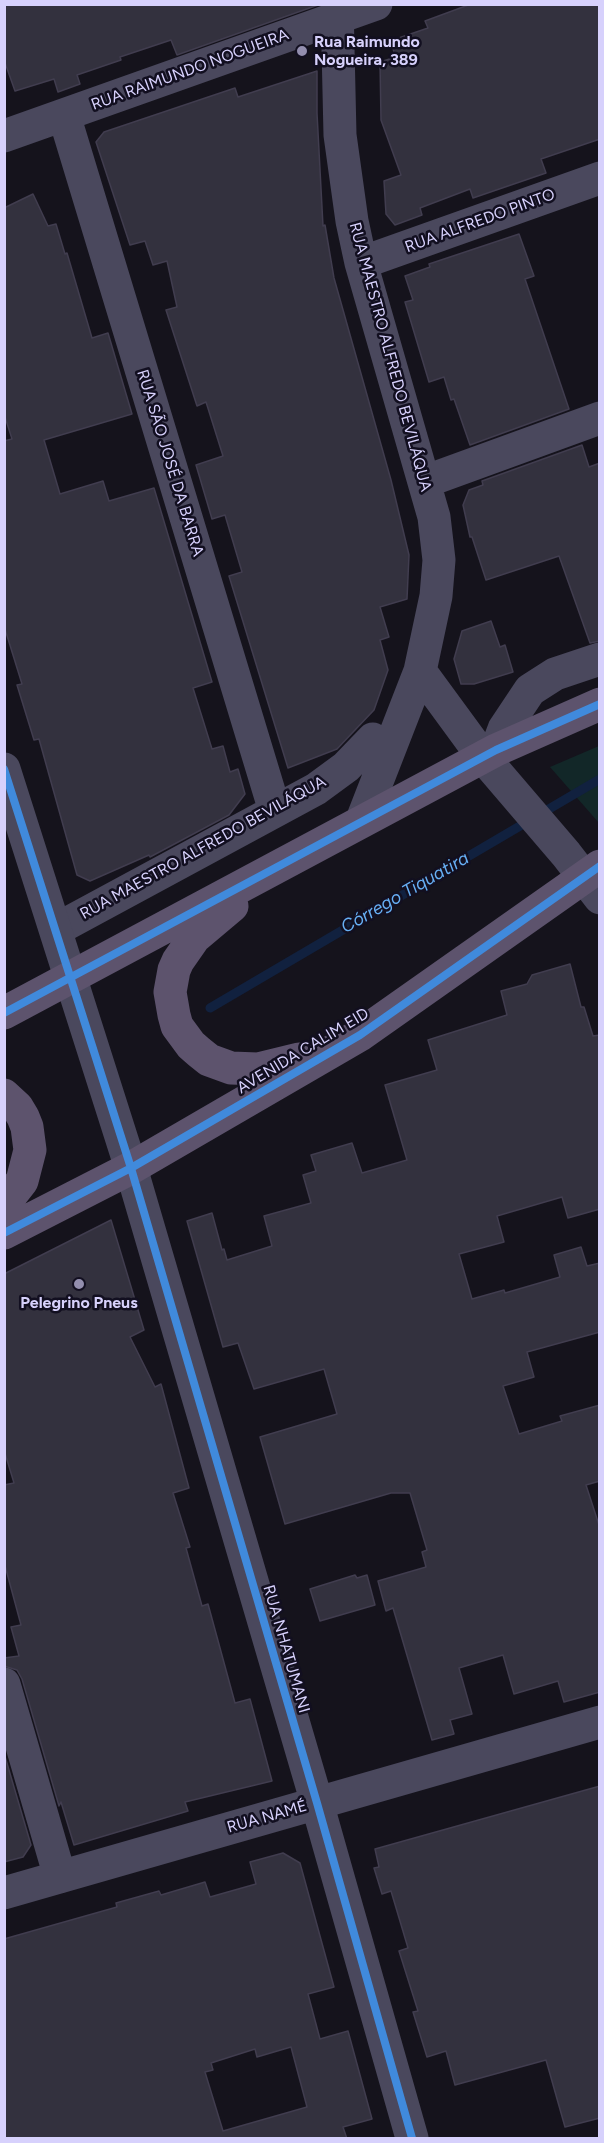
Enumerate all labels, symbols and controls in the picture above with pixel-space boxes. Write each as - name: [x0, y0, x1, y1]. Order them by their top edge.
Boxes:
- street label: RUA RAIMUNDO NOGUEIRA: [89, 25, 291, 115]
- place label: Rua Raimundo Nogueira, 389: [314, 32, 420, 70]
- marker: Rua Raimundo Nogueira, 389: [295, 44, 309, 58]
- street label: RUA ALFREDO PINTO: [402, 185, 558, 257]
- street label: RUA MAESTRO ALFREDO BEVILÁQUA: [345, 220, 435, 494]
- street label: RUA SÃO JOSÉ DA BARRA: [132, 367, 208, 559]
- street label: RUA MAESTRO ALFREDO BEVILÁQUA: [77, 772, 329, 924]
- water label: Córrego Tiquatira: [337, 848, 473, 938]
- street label: AVENIDA CALIM EID: [234, 1004, 372, 1098]
- marker: Pelegrino Pneus: [72, 1277, 86, 1291]
- place label: Pelegrino Pneus: [20, 1293, 138, 1313]
- street label: RUA NHATUMANI: [259, 1583, 313, 1715]
- street label: RUA NAMÉ: [225, 1796, 309, 1838]

